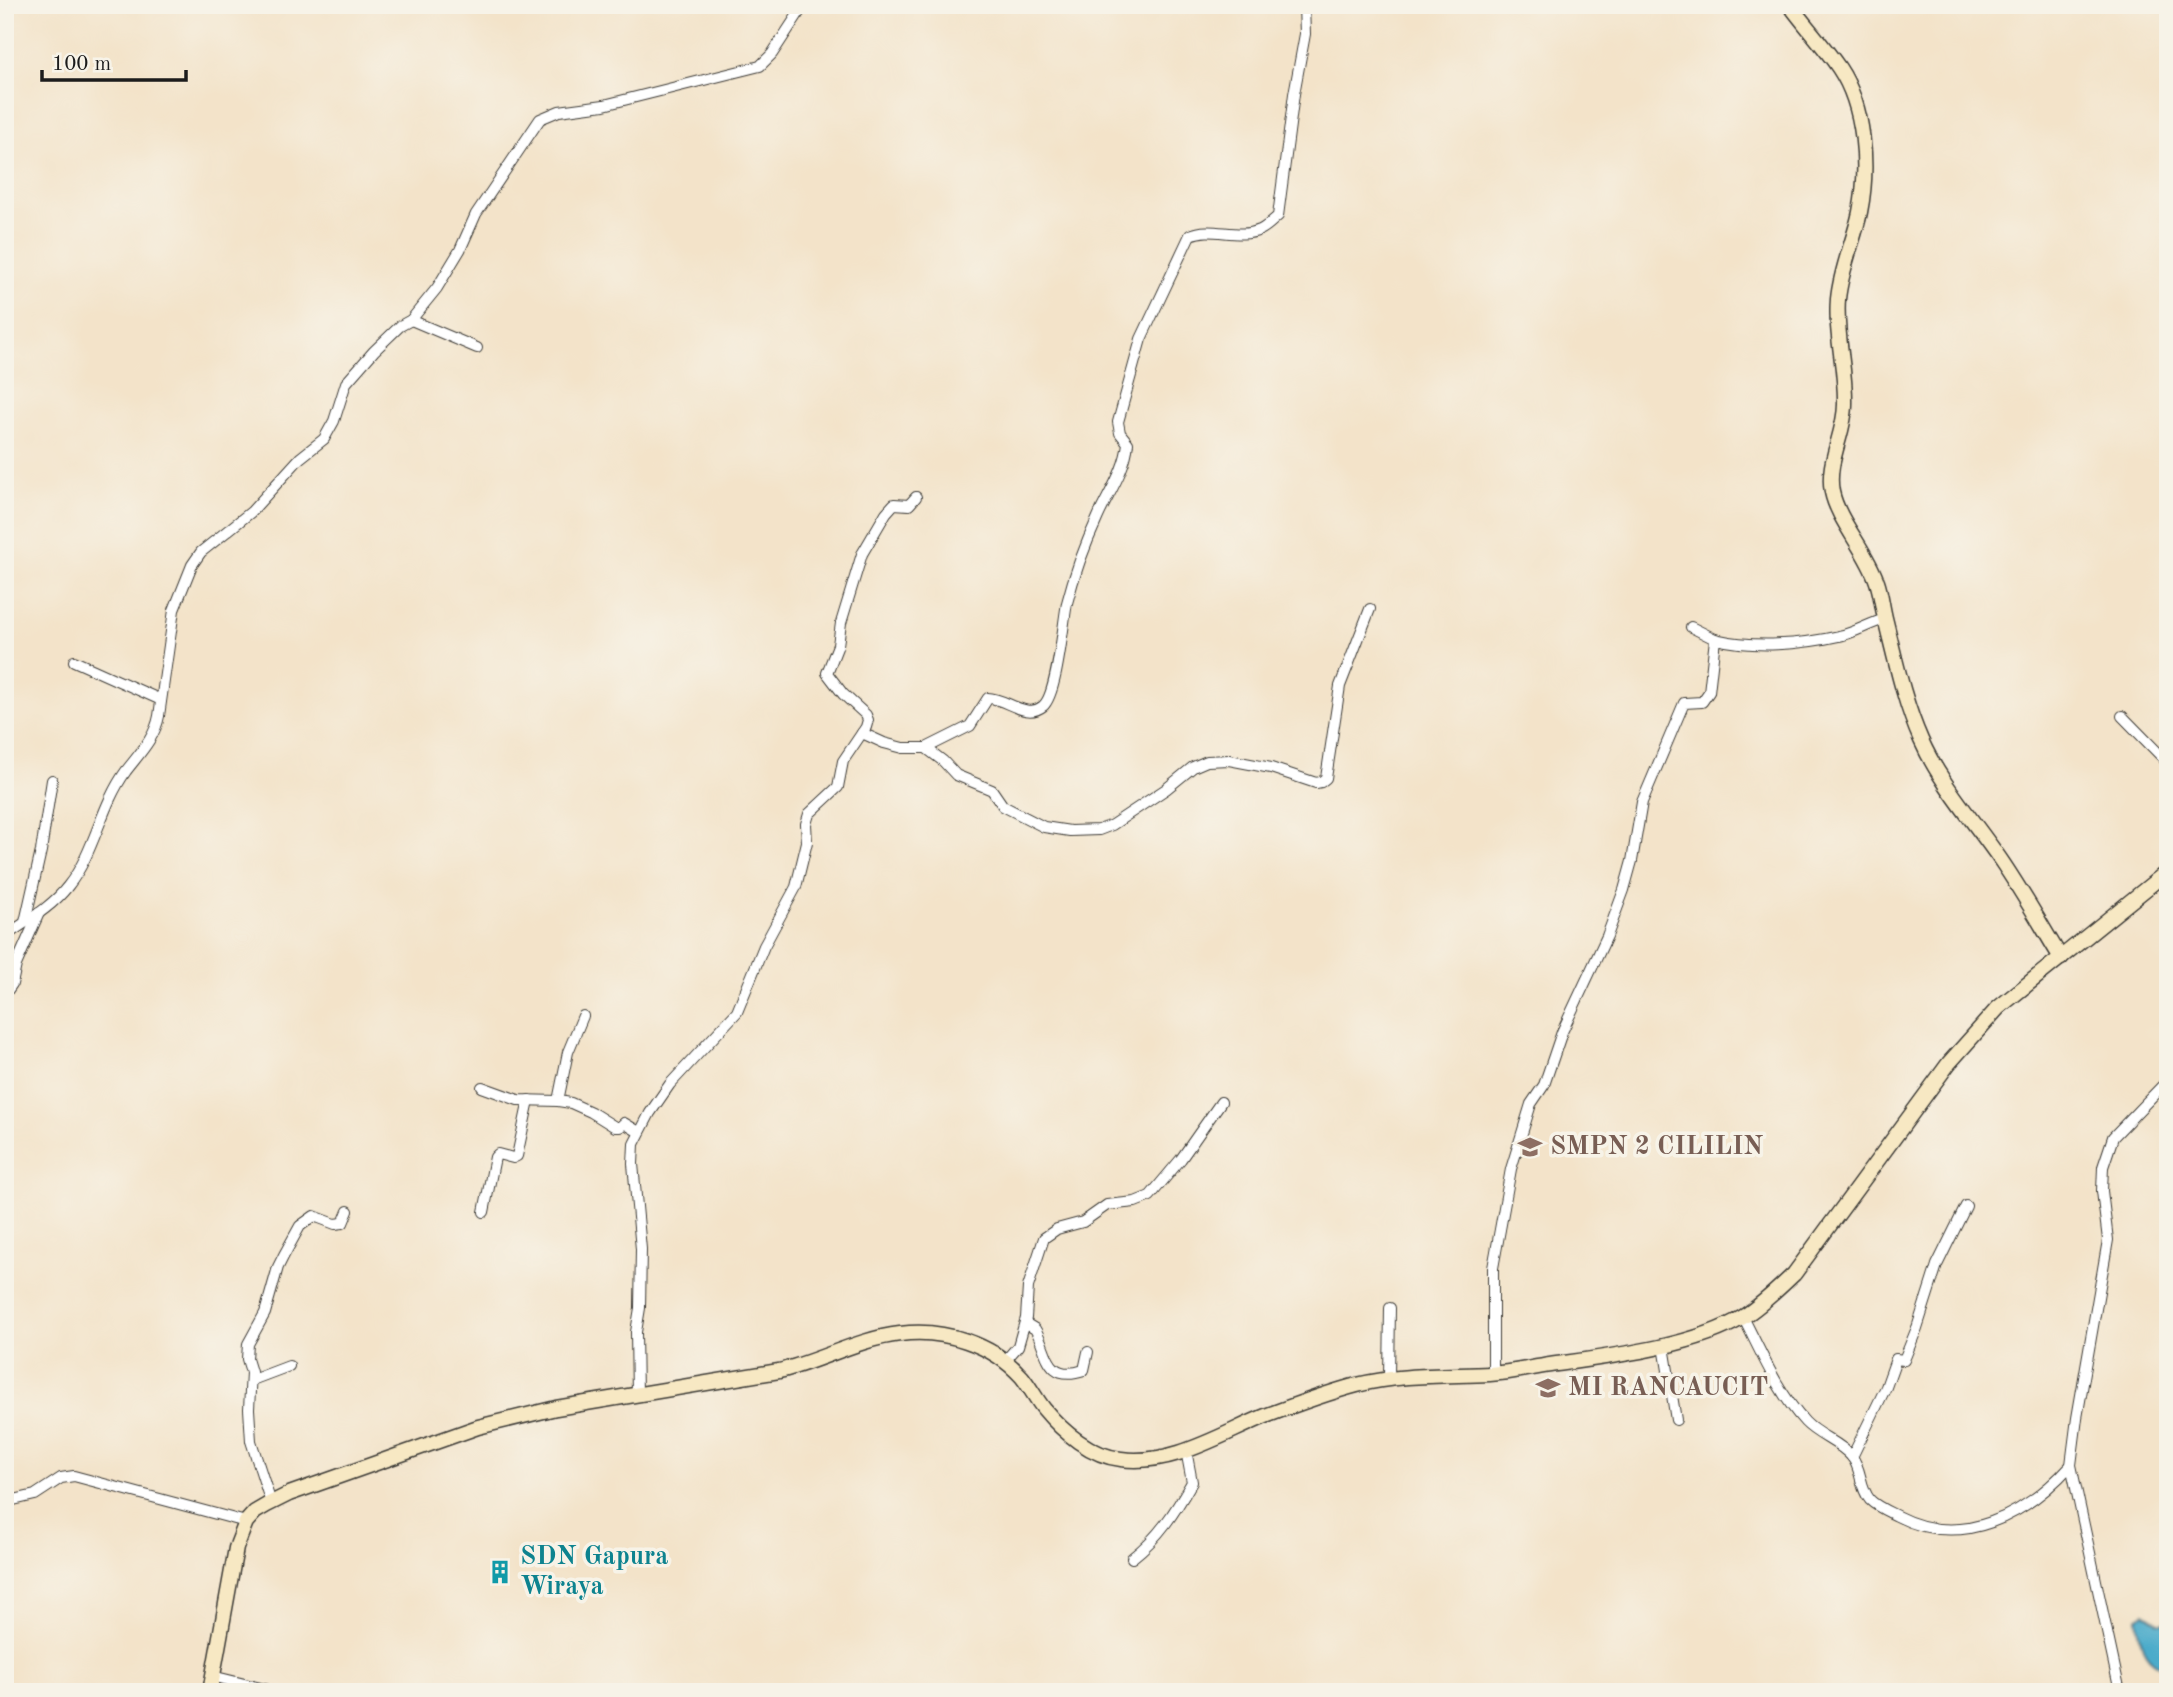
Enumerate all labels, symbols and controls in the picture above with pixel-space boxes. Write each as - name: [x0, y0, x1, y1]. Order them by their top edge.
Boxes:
- scale bar: [42, 38, 186, 82]
- text: 100 m: [52, 54, 111, 75]
- school or university icon: SMPN 2 CILILIN: [1516, 1133, 1544, 1161]
- place label: SMPN 2 CILILIN: [1550, 1134, 1763, 1160]
- school or university icon: MI RANCAUCIT: [1534, 1374, 1562, 1402]
- place label: MI RANCAUCIT: [1568, 1375, 1768, 1401]
- place label: SDN Gapura Wiraya: [520, 1544, 669, 1600]
- building icon: SDN Gapura Wiraya: [486, 1558, 514, 1586]

